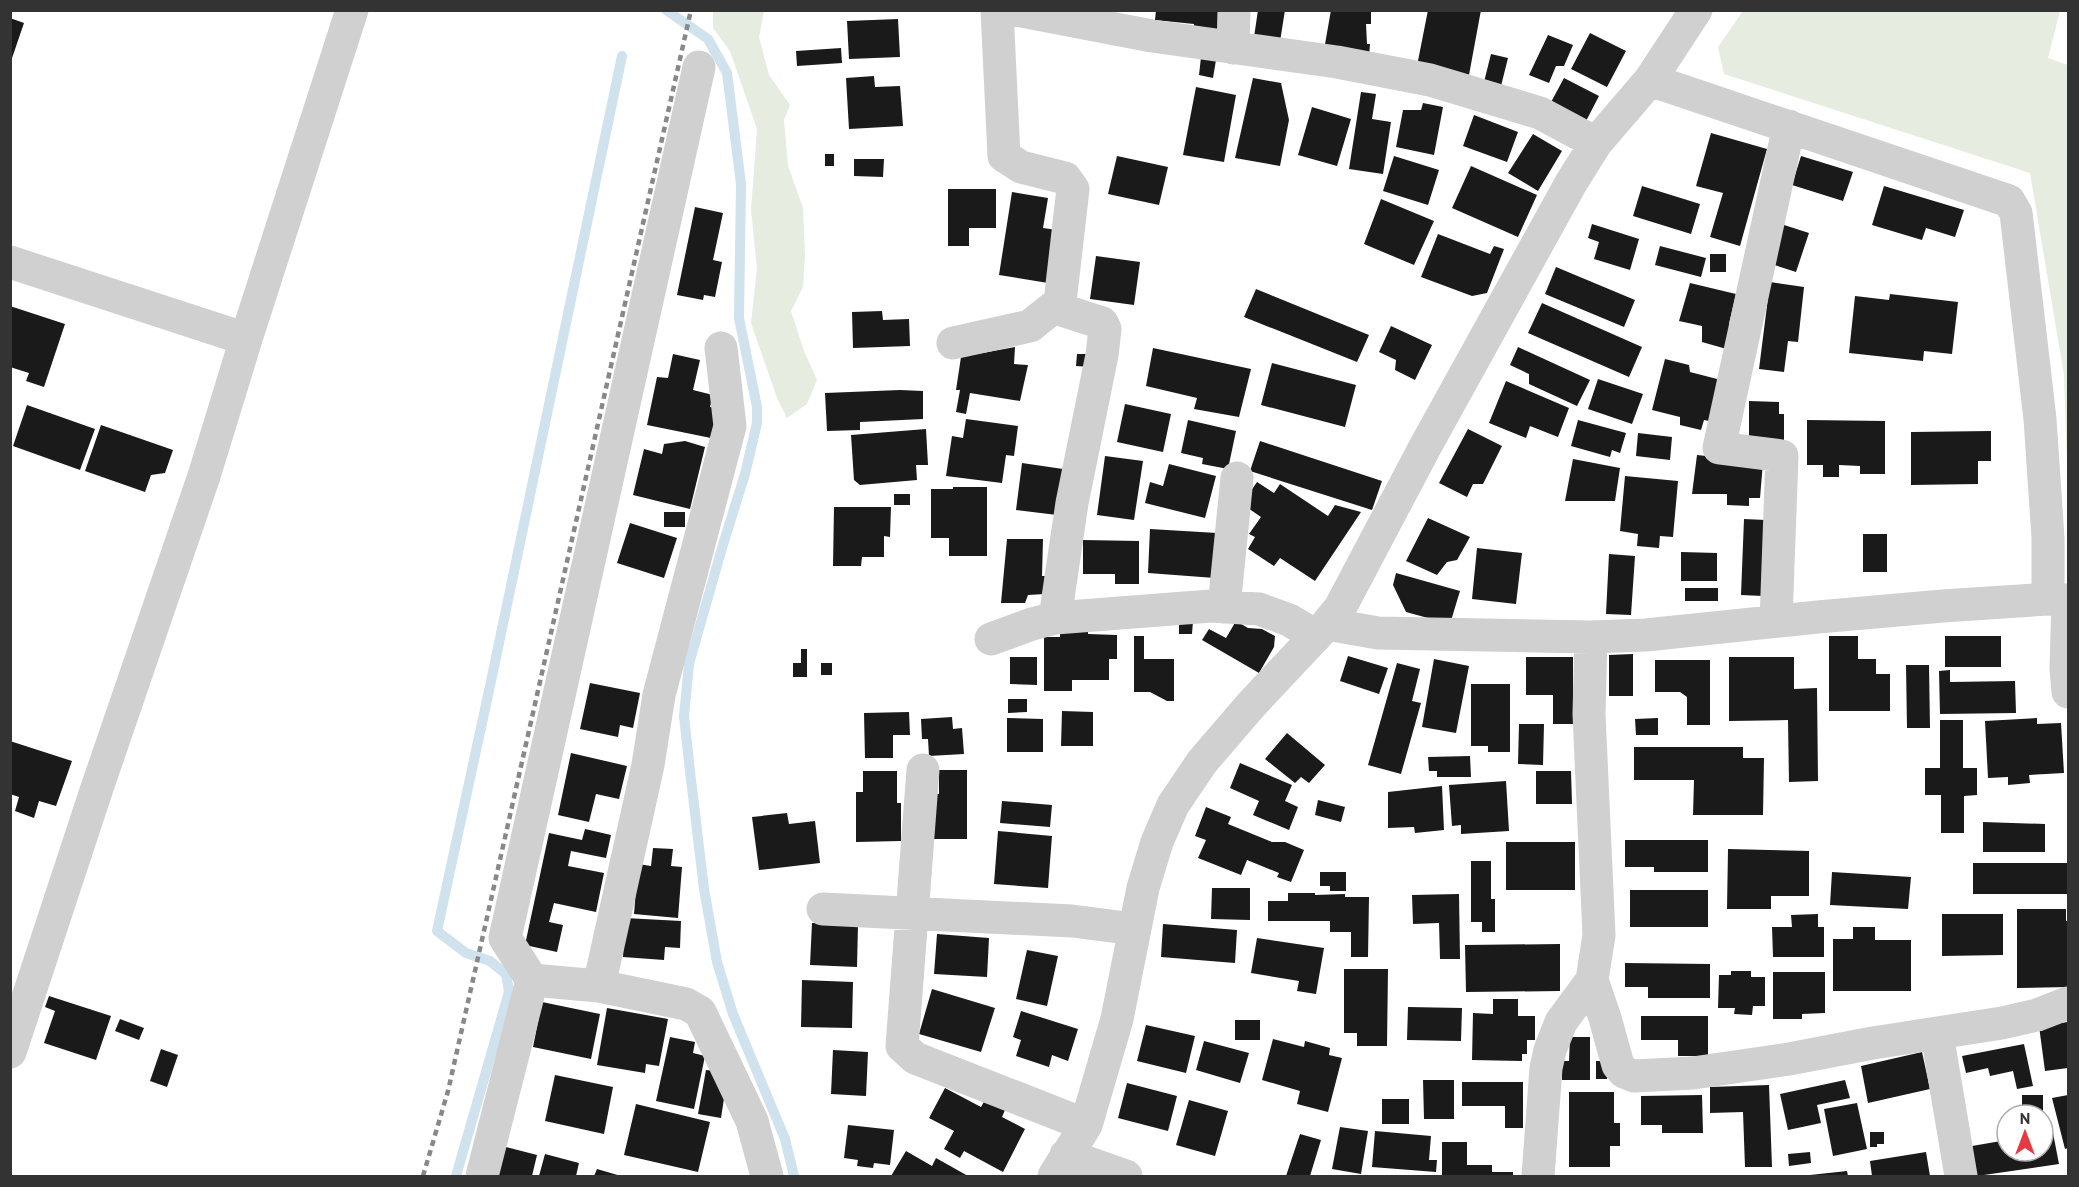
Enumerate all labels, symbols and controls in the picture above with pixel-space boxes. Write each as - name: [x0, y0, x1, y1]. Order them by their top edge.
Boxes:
- north arrow: [1995, 1103, 2055, 1163]
- text: N: [2020, 1108, 2030, 1128]

